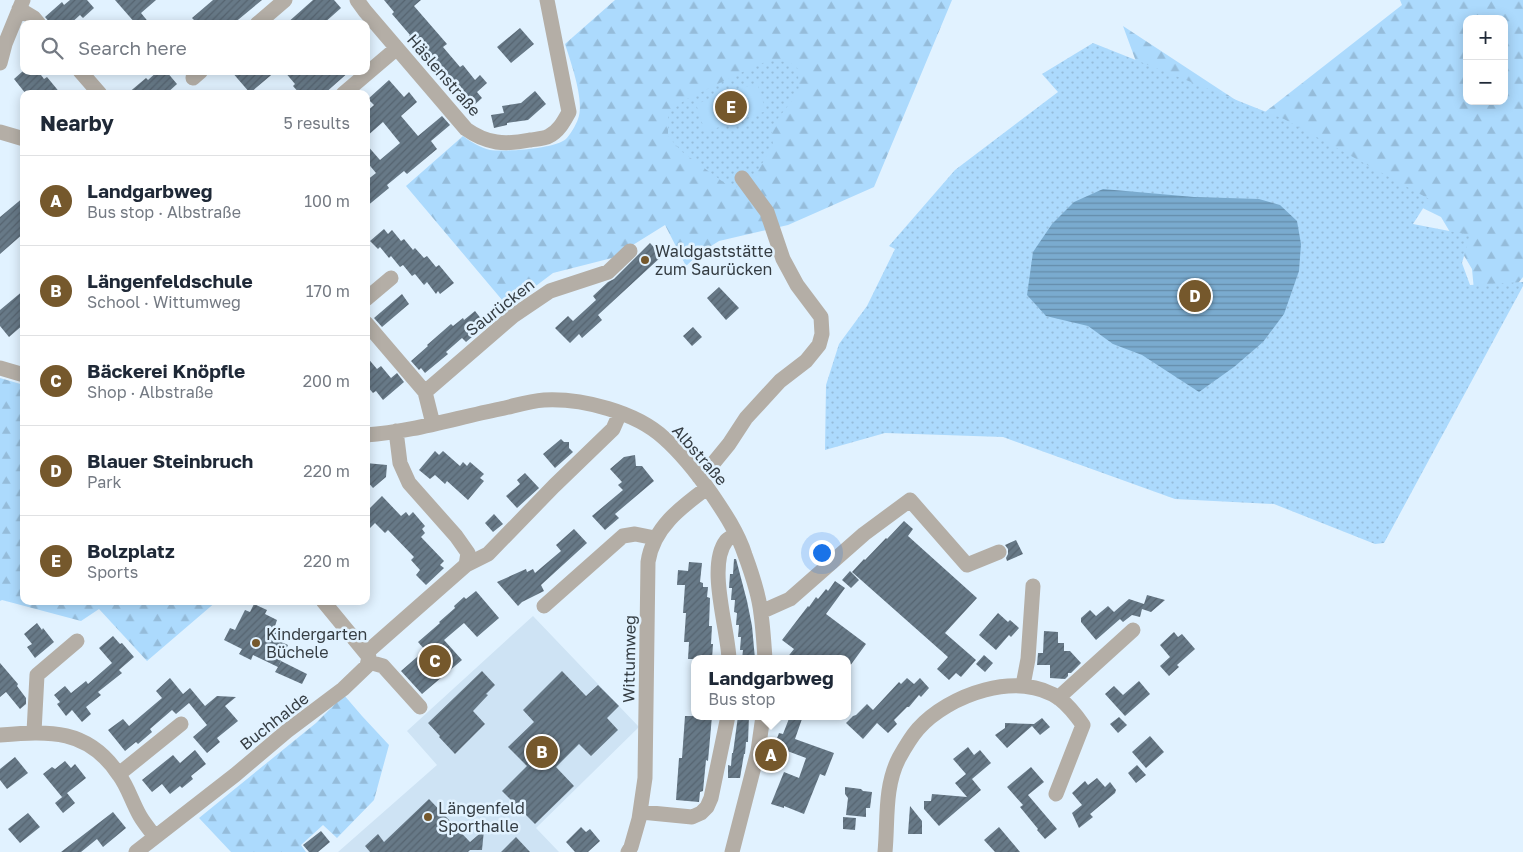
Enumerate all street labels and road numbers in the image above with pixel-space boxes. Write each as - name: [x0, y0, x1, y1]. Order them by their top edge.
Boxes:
- street label: Häslenstraße: [403, 30, 485, 120]
- street label: Saurücken: [462, 274, 538, 340]
- street label: Albstraße: [668, 421, 732, 489]
- street label: Wittumweg: [618, 615, 640, 703]
- street label: Buchhalde: [236, 688, 312, 754]

